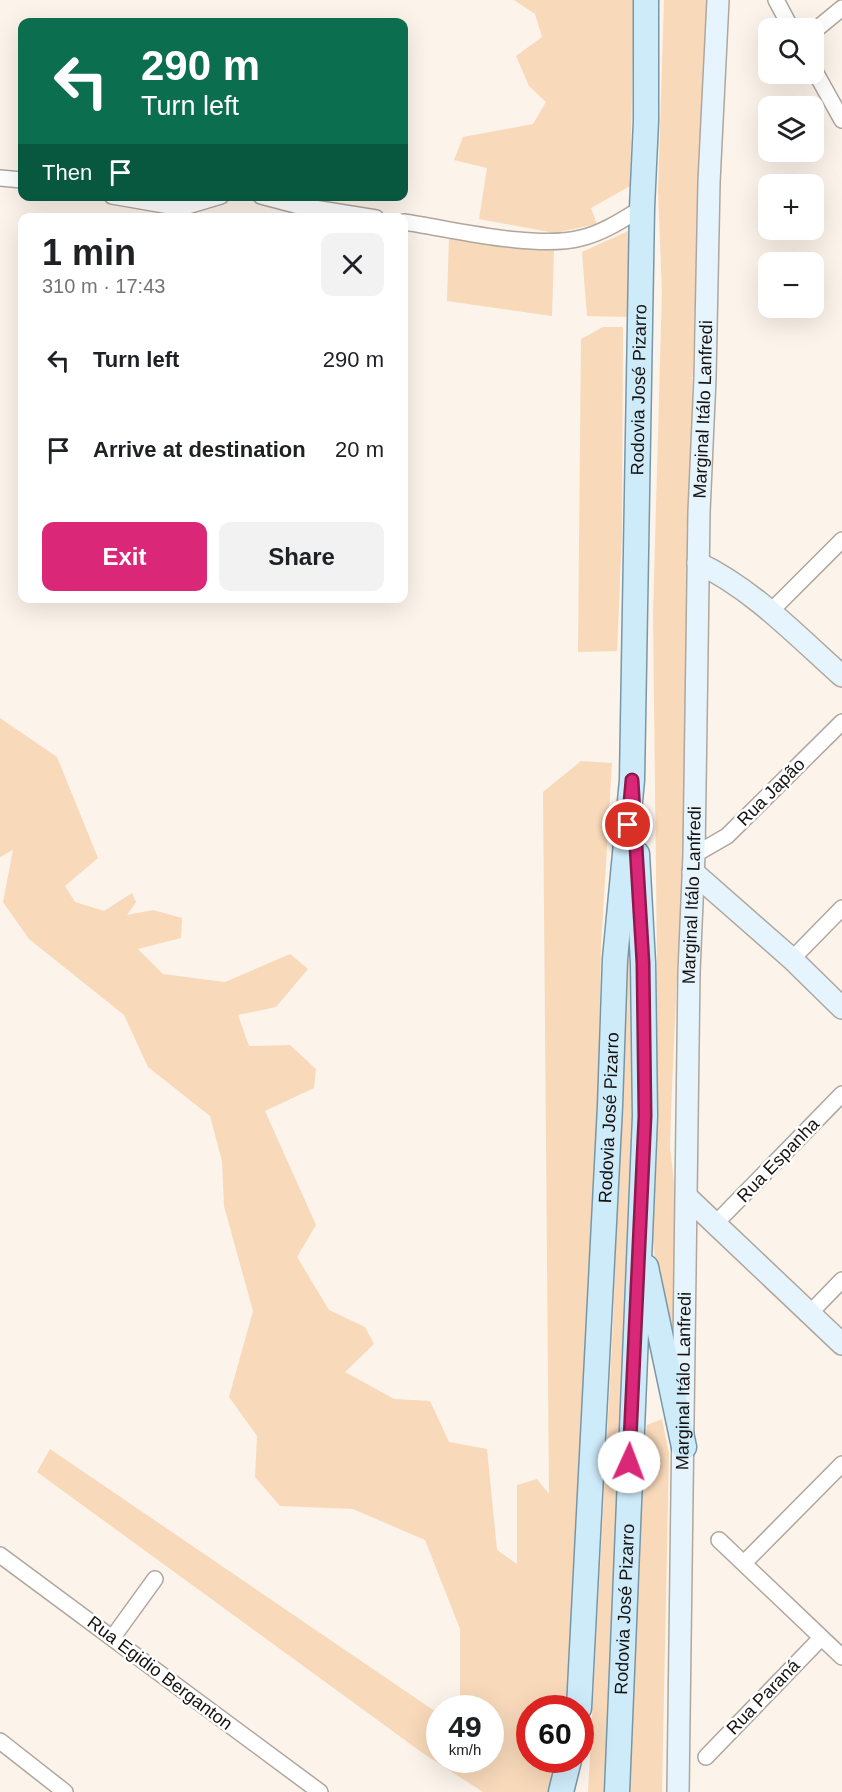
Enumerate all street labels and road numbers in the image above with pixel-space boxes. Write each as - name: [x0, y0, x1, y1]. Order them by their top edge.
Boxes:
- street label: Rodovia José Pizarro: [627, 304, 650, 475]
- street label: Marginal Itálo Lanfredi: [690, 320, 716, 499]
- street label: Rua Japão: [733, 754, 809, 830]
- street label: Marginal Itálo Lanfredi: [679, 806, 705, 984]
- street label: Rodovia José Pizarro: [595, 1032, 623, 1204]
- street label: Rua Espanha: [733, 1113, 824, 1206]
- street label: Marginal Itálo Lanfredi: [672, 1292, 695, 1470]
- street label: Rodovia José Pizarro: [611, 1523, 638, 1695]
- street label: Rua Egidio Berganton: [84, 1612, 236, 1734]
- street label: Rua Paraná: [722, 1655, 804, 1739]

